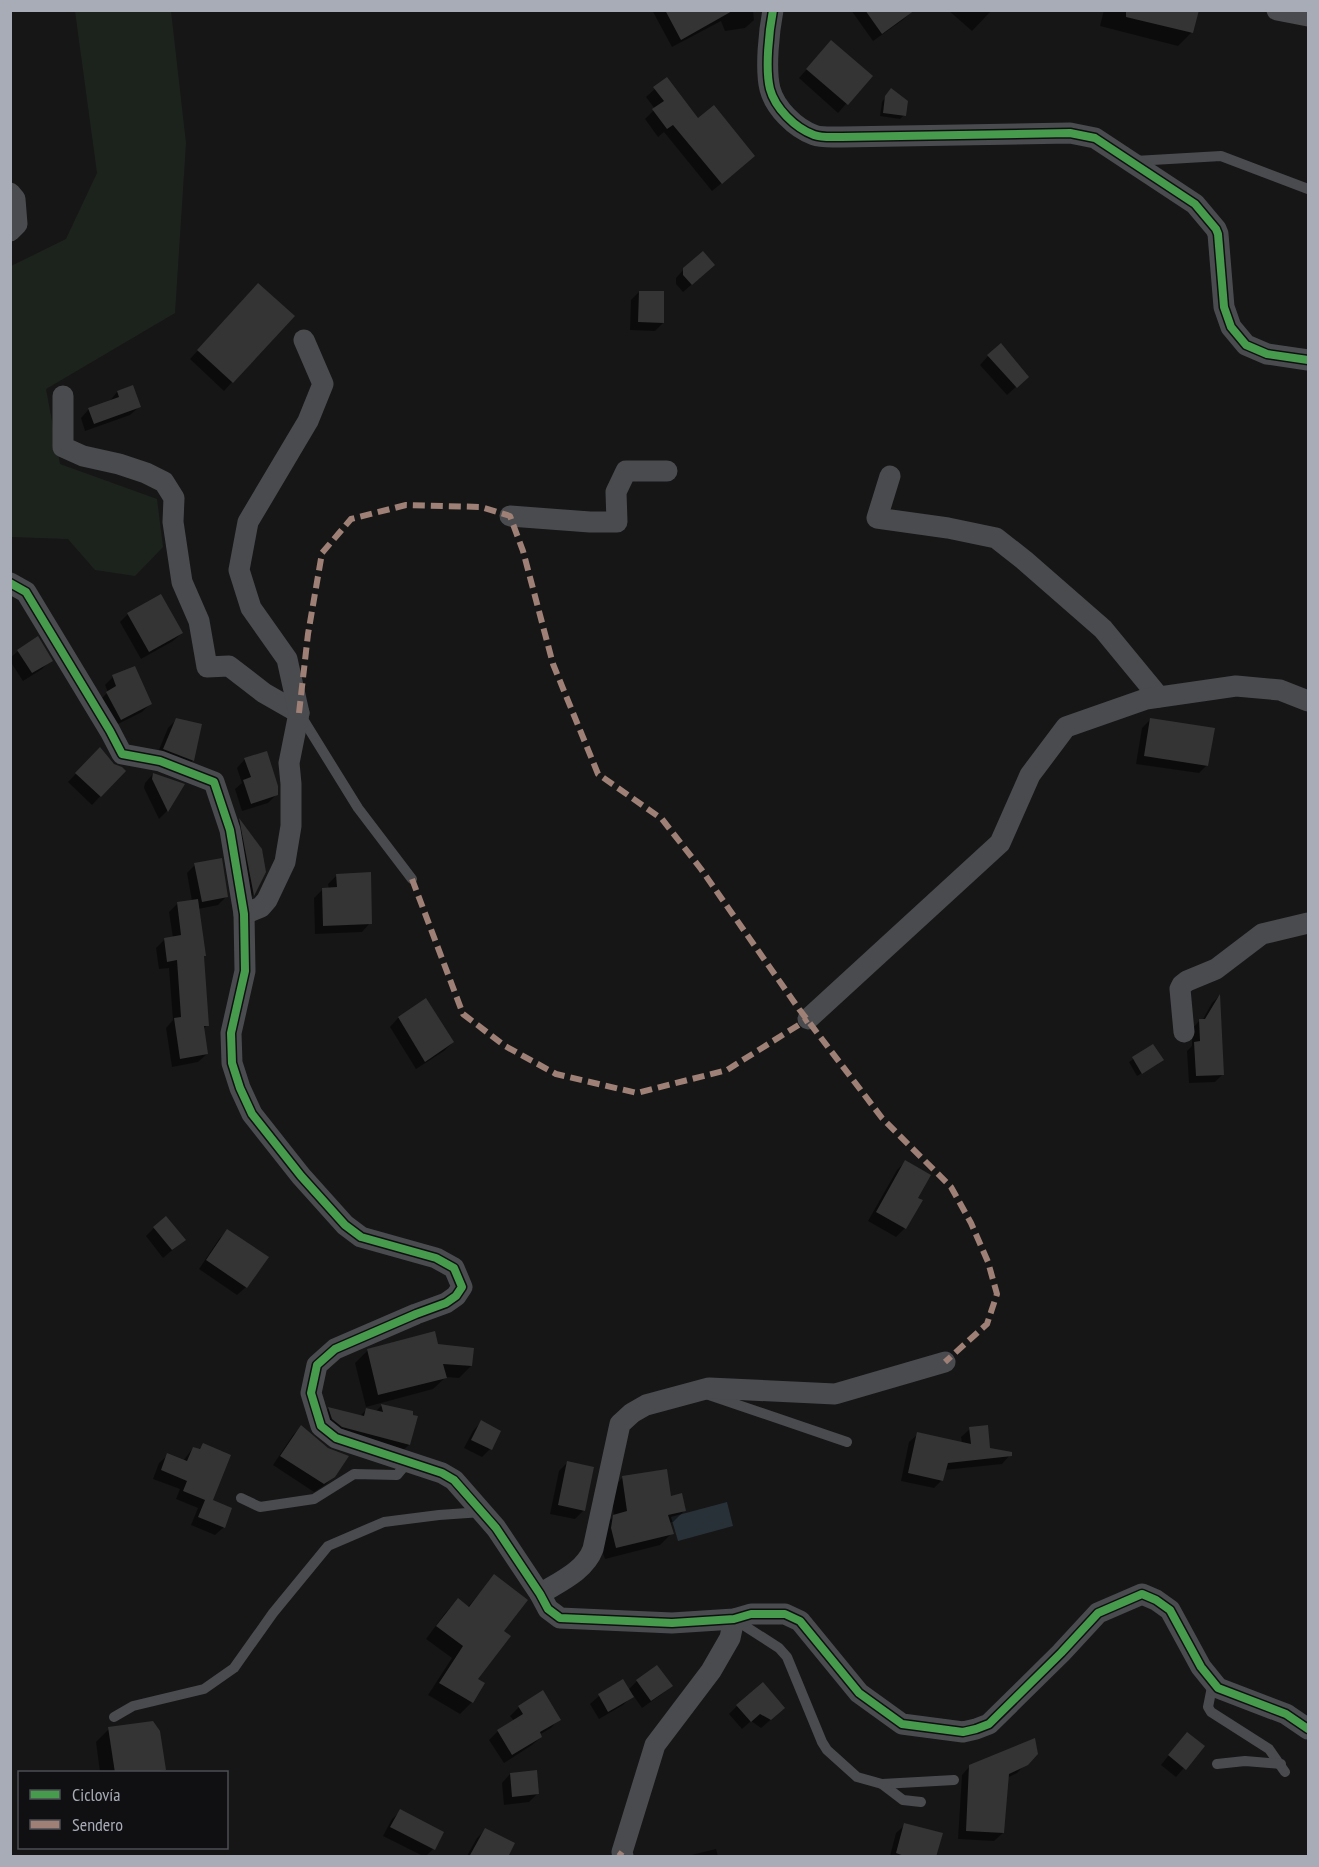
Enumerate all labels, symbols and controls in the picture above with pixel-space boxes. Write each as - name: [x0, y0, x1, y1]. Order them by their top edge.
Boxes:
- legend: [18, 1771, 228, 1849]
- text: Ciclovía: [72, 1783, 120, 1806]
- text: Sendero: [72, 1813, 123, 1836]

